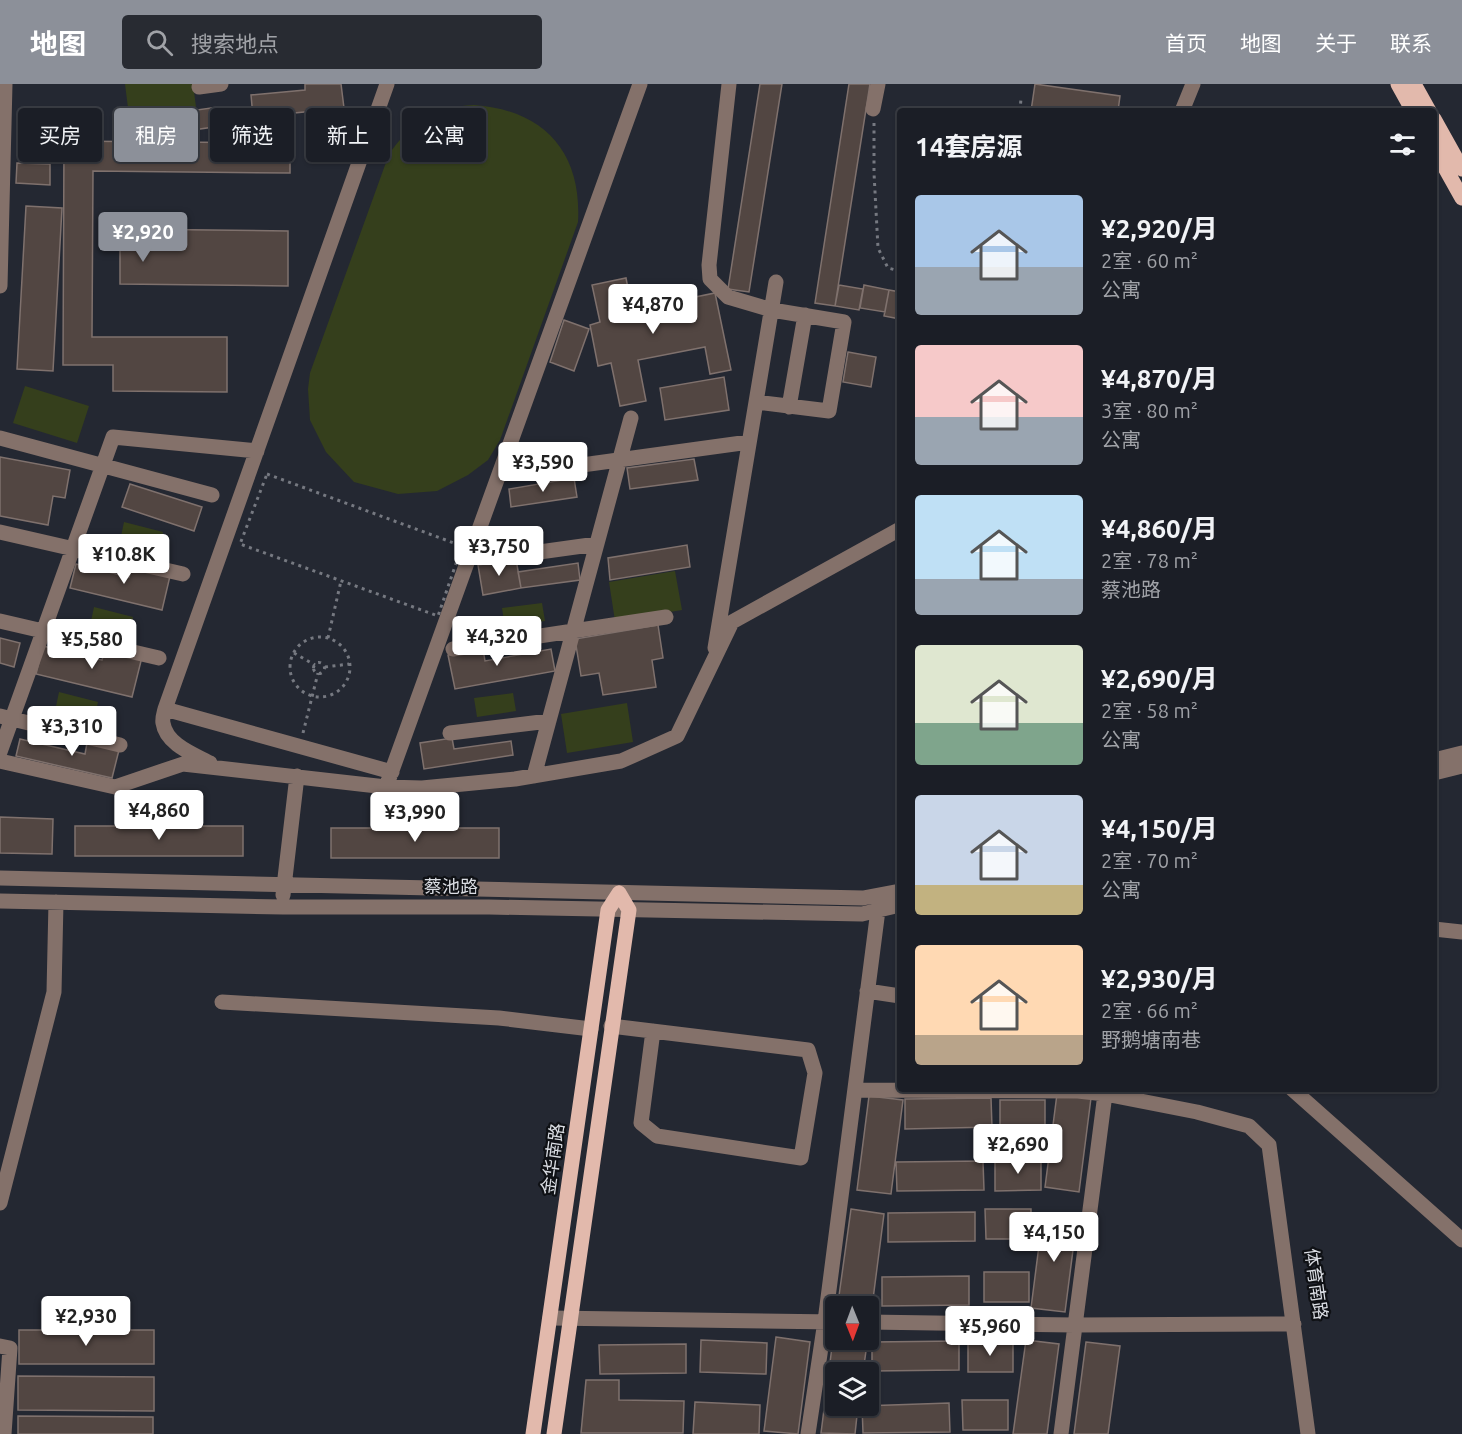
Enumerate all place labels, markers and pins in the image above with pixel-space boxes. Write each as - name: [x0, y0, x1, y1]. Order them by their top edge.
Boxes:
- pin: ¥2,920: [94, 212, 192, 263]
- pin: ¥4,870: [604, 284, 702, 335]
- pin: ¥3,590: [494, 442, 592, 493]
- pin: ¥3,750: [450, 526, 548, 577]
- pin: ¥10.8K: [75, 534, 173, 585]
- pin: ¥4,320: [448, 616, 546, 667]
- pin: ¥5,580: [43, 619, 141, 670]
- pin: ¥3,310: [23, 706, 121, 757]
- pin: ¥4,860: [110, 790, 208, 841]
- pin: ¥3,990: [366, 792, 464, 843]
- pin: ¥2,690: [969, 1124, 1067, 1175]
- pin: ¥4,150: [1005, 1212, 1103, 1263]
- pin: ¥2,930: [37, 1296, 135, 1347]
- pin: ¥5,960: [941, 1306, 1039, 1357]

